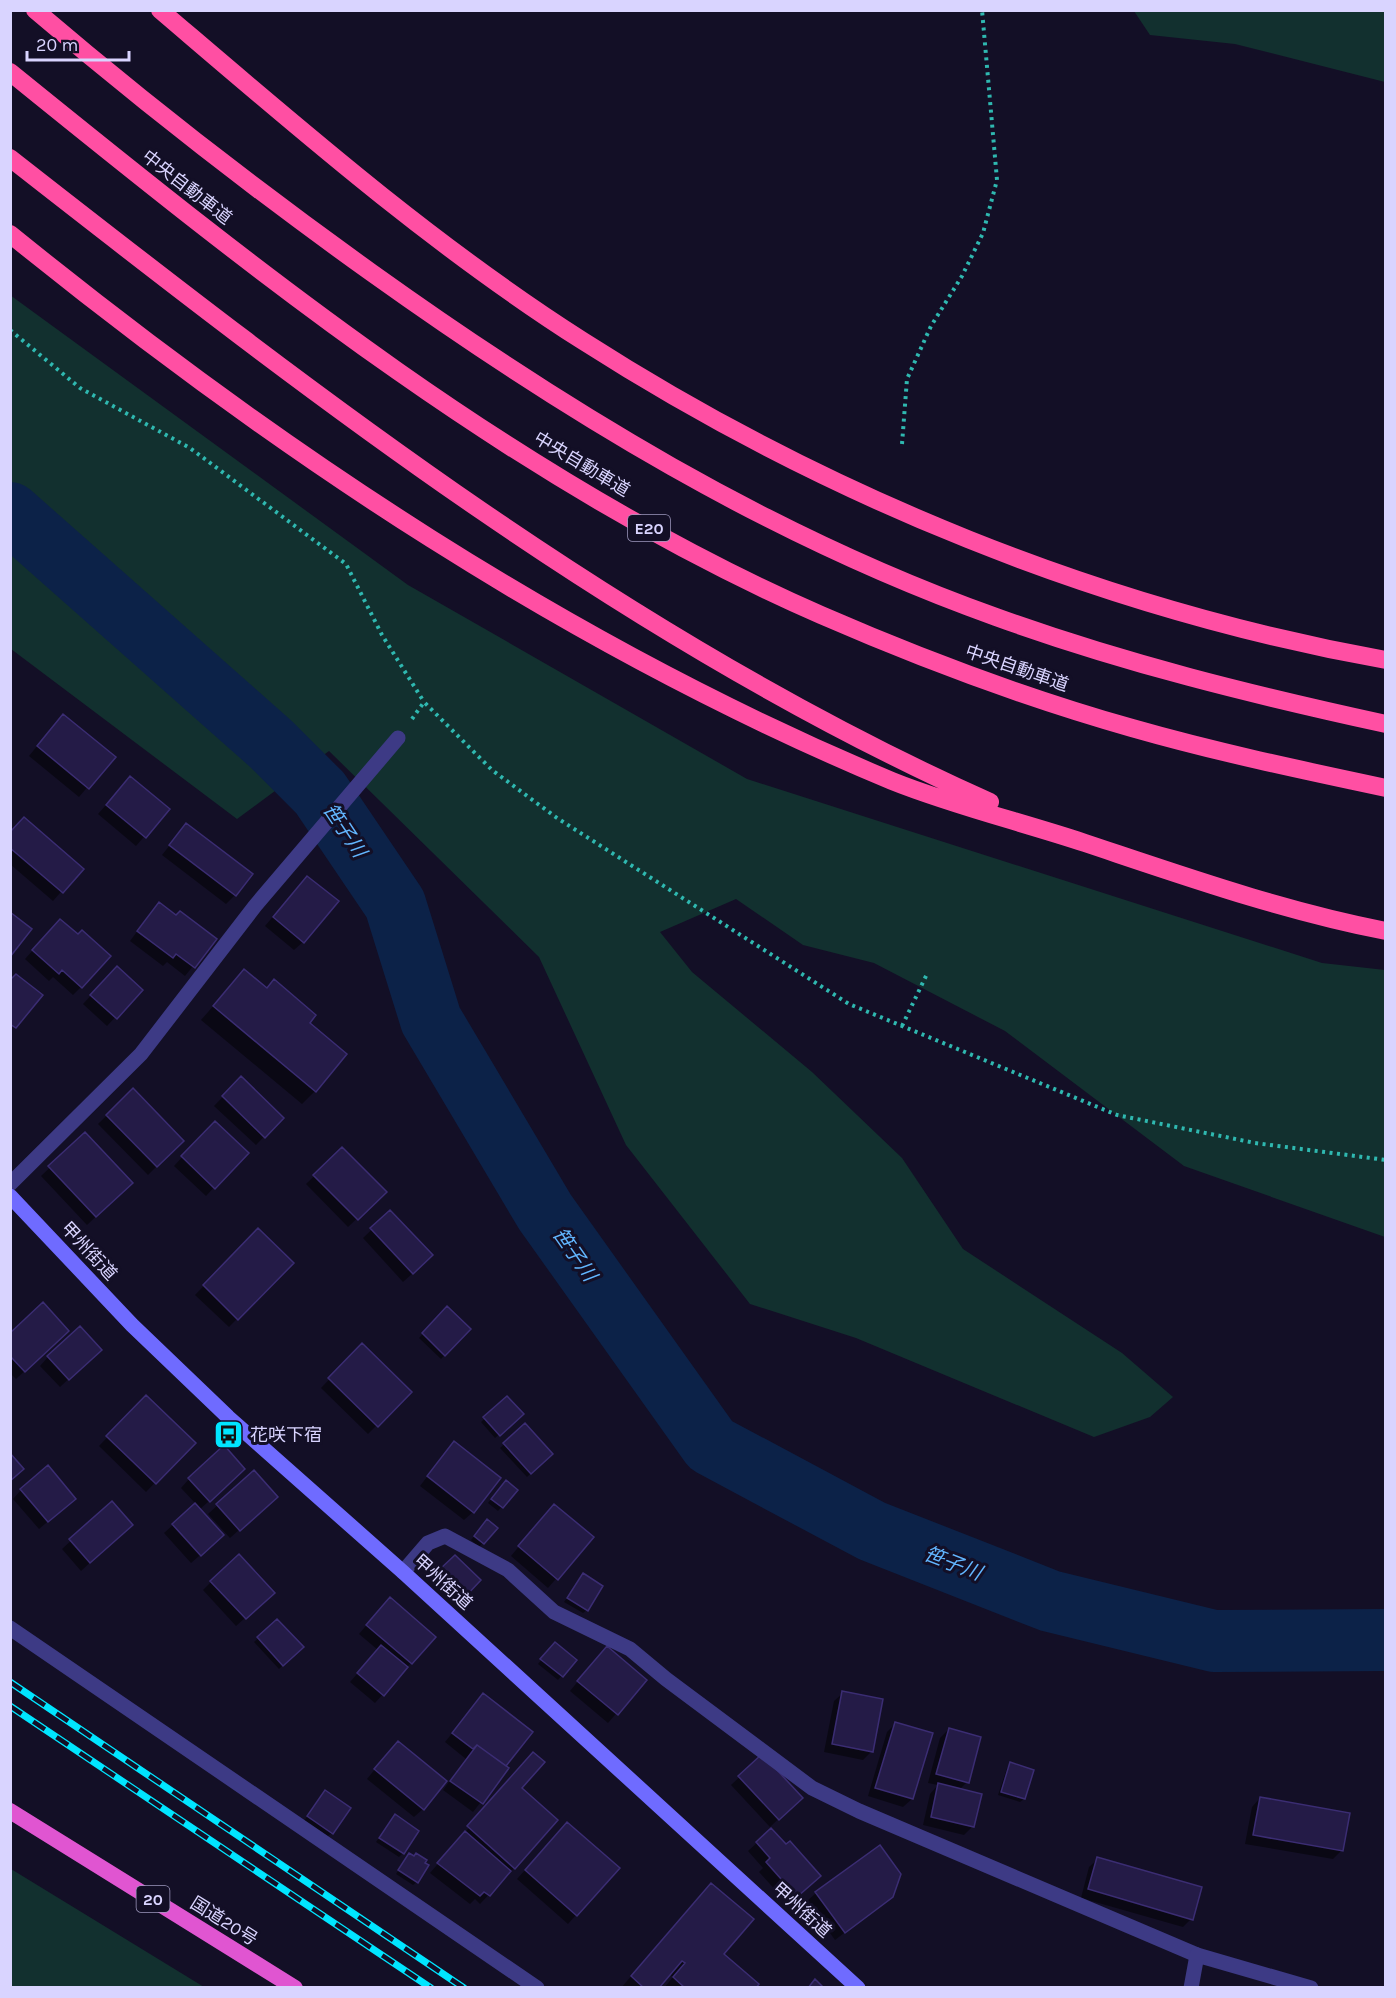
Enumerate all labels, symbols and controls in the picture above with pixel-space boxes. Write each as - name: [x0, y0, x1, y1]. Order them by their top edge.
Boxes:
- scale bar: [27, 24, 129, 62]
- text: 20 m: [36, 34, 78, 56]
- street label: 中央自動車道: [138, 145, 236, 229]
- street label: 中央自動車道: [530, 427, 634, 501]
- road number: E20: [628, 515, 670, 541]
- street label: 中央自動車道: [962, 640, 1072, 696]
- water label: 笹子川: [318, 799, 372, 863]
- street label: 甲州街道: [56, 1217, 122, 1285]
- water label: 笹子川: [548, 1223, 602, 1287]
- bus stop icon: 花咲下宿: [213, 1419, 245, 1451]
- place label: 花咲下宿: [250, 1424, 322, 1446]
- water label: 笹子川: [921, 1542, 987, 1586]
- street label: 甲州街道: [409, 1550, 477, 1614]
- street label: 甲州街道: [768, 1878, 836, 1942]
- road number: 20: [136, 1886, 170, 1912]
- street label: 国道20号: [186, 1892, 262, 1950]

